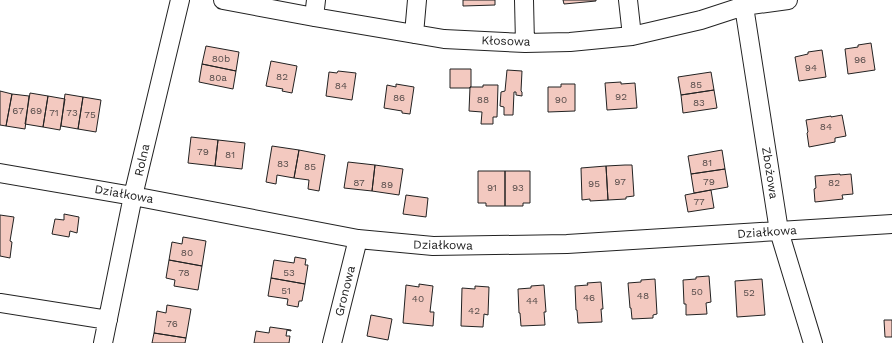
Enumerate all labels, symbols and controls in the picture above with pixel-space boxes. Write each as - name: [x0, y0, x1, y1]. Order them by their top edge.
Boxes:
- street label: Kłosowa: [481, 33, 531, 49]
- house number: 80b: [212, 53, 230, 64]
- house number: 96: [854, 54, 866, 65]
- house number: 94: [805, 62, 817, 73]
- house number: 82: [276, 71, 288, 82]
- house number: 80a: [209, 72, 227, 83]
- house number: 85: [690, 79, 702, 90]
- house number: 84: [335, 80, 347, 91]
- house number: 92: [615, 91, 627, 102]
- house number: 86: [393, 92, 405, 103]
- house number: 88: [477, 94, 489, 105]
- house number: 90: [555, 94, 567, 105]
- house number: 83: [693, 97, 705, 108]
- house number: 67: [12, 105, 24, 116]
- house number: 69: [30, 105, 42, 116]
- house number: 71: [49, 107, 59, 118]
- house number: 73: [66, 107, 78, 118]
- house number: 75: [84, 109, 96, 120]
- house number: 84: [820, 121, 832, 132]
- street label: Rolna: [131, 142, 153, 178]
- house number: 79: [197, 146, 209, 157]
- street label: Zbożowa: [759, 146, 781, 200]
- house number: 81: [225, 149, 235, 160]
- house number: 81: [702, 157, 712, 168]
- house number: 83: [277, 158, 289, 169]
- house number: 85: [304, 161, 316, 172]
- house number: 97: [614, 176, 626, 187]
- house number: 79: [703, 176, 715, 187]
- house number: 87: [353, 177, 365, 188]
- house number: 82: [828, 177, 840, 188]
- house number: 95: [588, 178, 600, 189]
- house number: 89: [381, 179, 393, 190]
- street label: Działkowa: [93, 182, 155, 206]
- house number: 91: [487, 182, 497, 193]
- house number: 93: [512, 182, 524, 193]
- house number: 77: [693, 196, 705, 207]
- street label: Działkowa: [737, 223, 797, 241]
- street label: Działkowa: [413, 237, 473, 253]
- house number: 80: [181, 247, 193, 258]
- street label: Gronowa: [332, 264, 358, 318]
- house number: 78: [178, 267, 190, 278]
- house number: 53: [283, 267, 295, 278]
- house number: 51: [281, 285, 291, 296]
- house number: 50: [691, 286, 703, 297]
- house number: 52: [743, 287, 755, 298]
- house number: 48: [637, 290, 649, 301]
- house number: 46: [583, 292, 595, 303]
- house number: 40: [412, 293, 424, 304]
- house number: 44: [526, 295, 538, 306]
- house number: 42: [468, 305, 480, 316]
- house number: 76: [166, 318, 178, 329]

